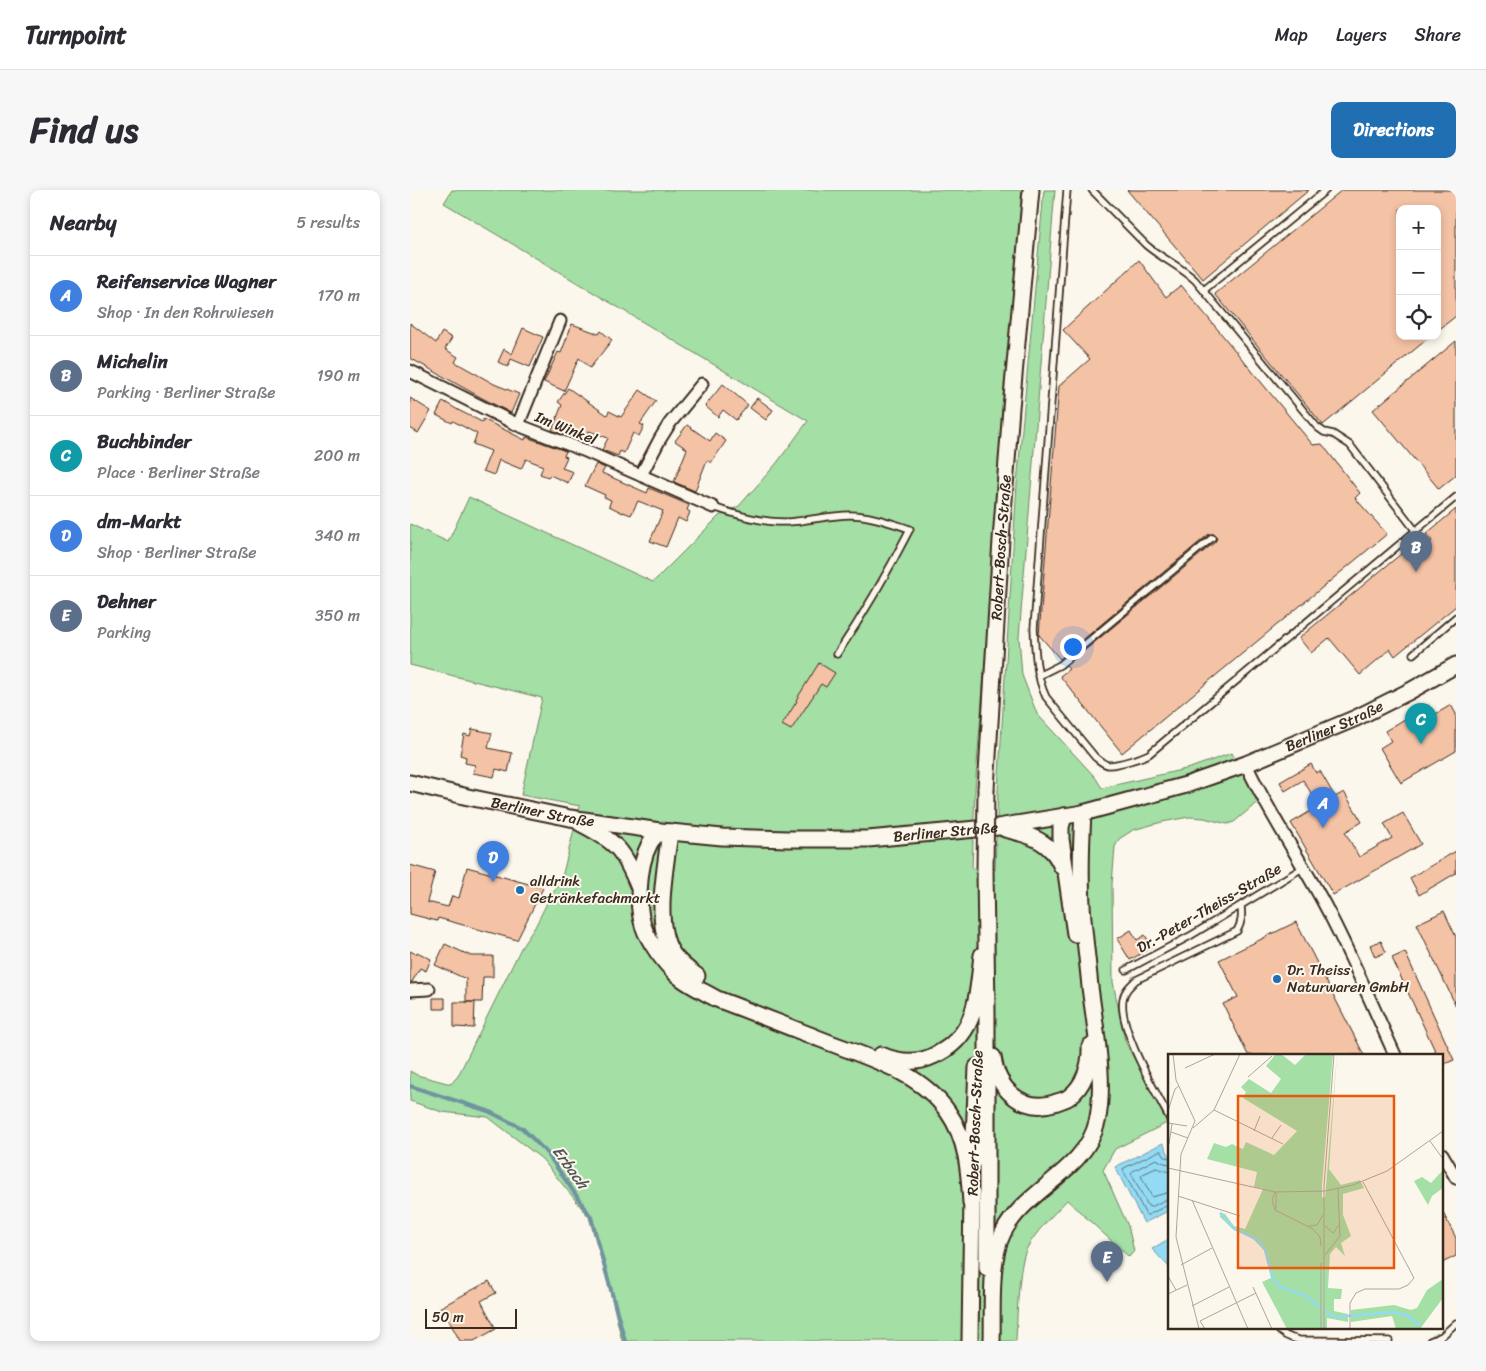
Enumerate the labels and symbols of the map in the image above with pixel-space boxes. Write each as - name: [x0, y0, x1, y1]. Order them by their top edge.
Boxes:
- street label: Im Winkel: [530, 403, 602, 453]
- street label: Robert-Bosch-Straße: [983, 473, 1019, 621]
- pin: B: [1400, 531, 1432, 572]
- your location: [1060, 634, 1086, 660]
- street label: Berliner Straße: [1281, 693, 1388, 759]
- pin: C: [1405, 703, 1437, 744]
- pin: A: [1307, 787, 1339, 828]
- street label: Berliner Straße: [489, 789, 597, 834]
- street label: Berliner Straße: [892, 814, 999, 850]
- pin: D: [477, 841, 509, 882]
- street label: Dr.-Peter-Theiss-Straße: [1132, 856, 1287, 960]
- place label: alldrink Getränkefachmarkt: [530, 868, 661, 911]
- marker: alldrink Getränkefachmarkt: [514, 884, 526, 896]
- place label: Dr. Theiss Naturwaren GmbH: [1287, 957, 1410, 1000]
- marker: Dr. Theiss Naturwaren GmbH: [1271, 973, 1283, 985]
- street label: Robert-Bosch-Straße: [959, 1049, 991, 1196]
- inset map: [1168, 1054, 1444, 1328]
- water label: Erbach: [545, 1139, 597, 1197]
- pin: E: [1091, 1241, 1123, 1282]
- scale bar: [425, 1306, 518, 1329]

